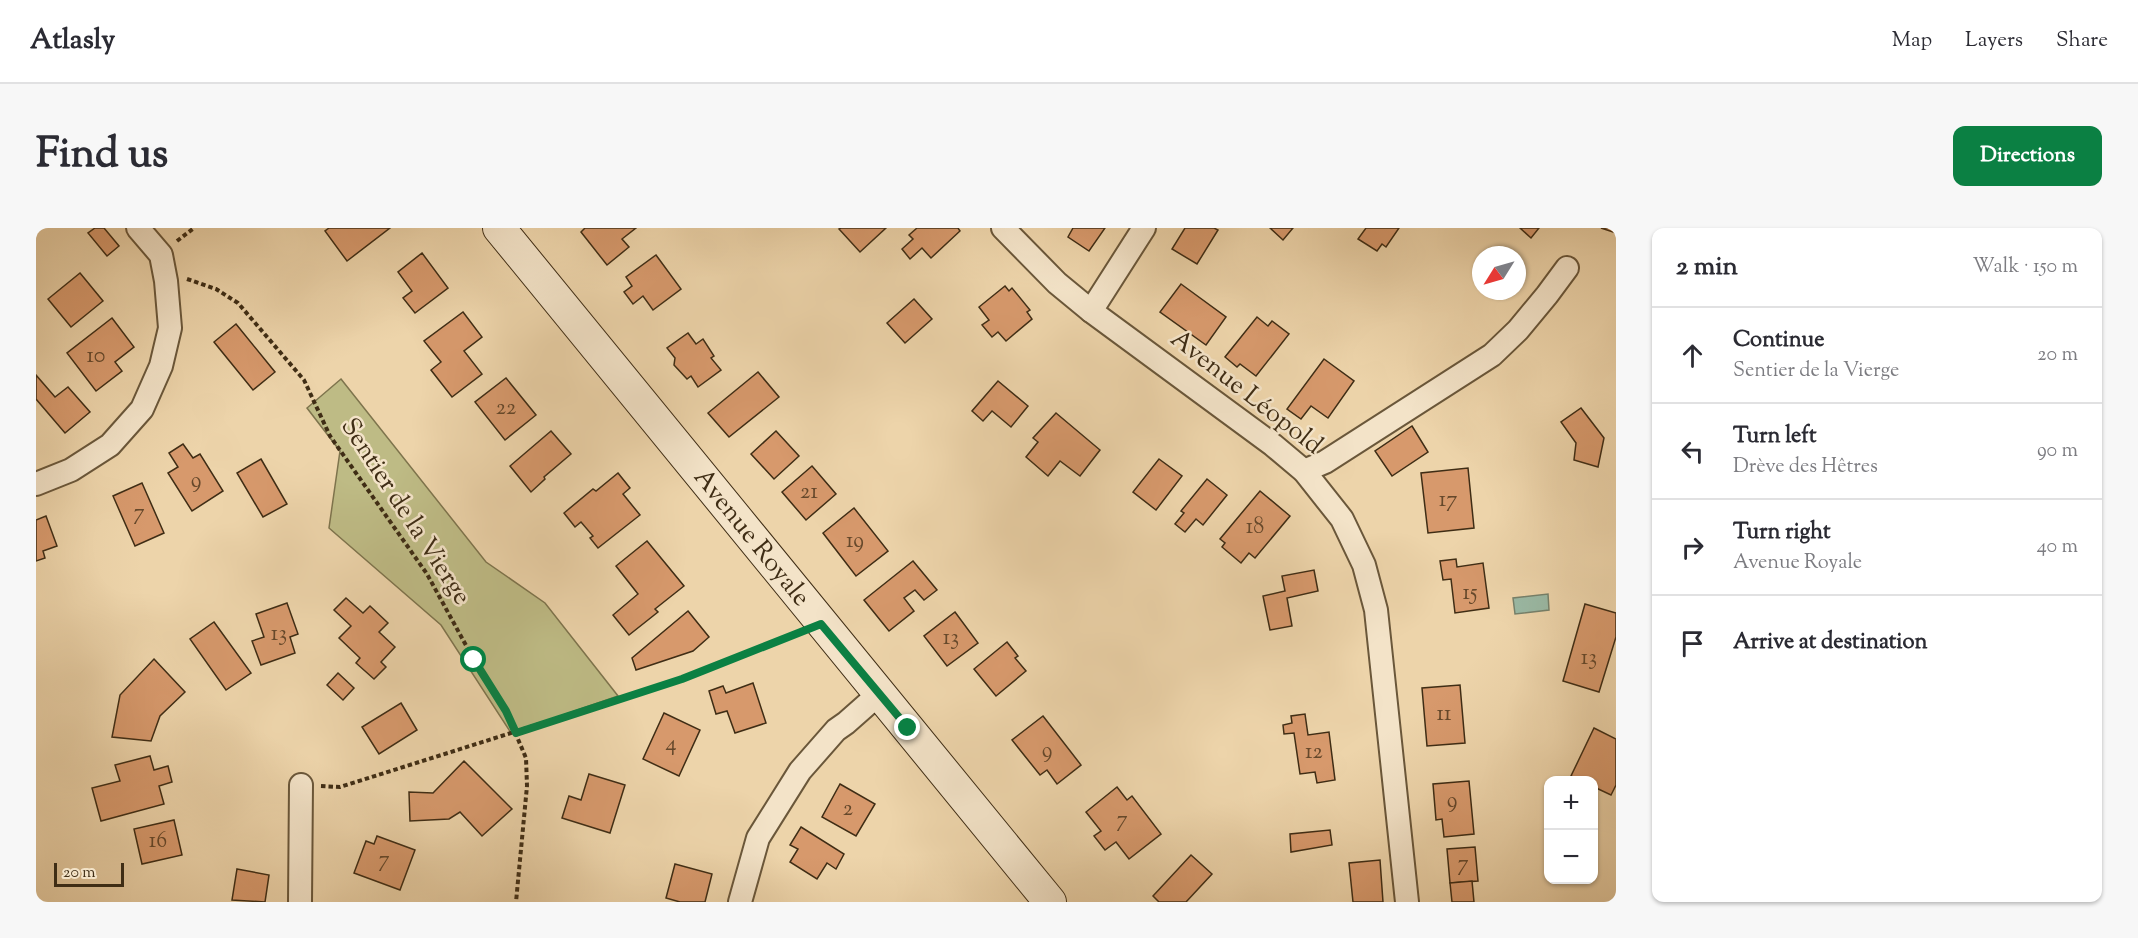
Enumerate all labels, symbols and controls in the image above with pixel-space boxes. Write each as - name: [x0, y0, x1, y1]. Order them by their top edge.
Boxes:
- text: Atlasly: [30, 21, 115, 61]
- text: Map: [1892, 26, 1932, 56]
- text: Layers: [1965, 26, 2023, 56]
- text: Share: [2056, 26, 2108, 56]
- text: Find us: [36, 126, 168, 186]
- button: Directions: [1953, 126, 2102, 186]
- north arrow: [1472, 246, 1526, 300]
- text: 2 min: [1676, 249, 1738, 286]
- text: Walk · 150 m: [1972, 253, 2078, 282]
- street label: Avenue Léopold: [1162, 322, 1330, 465]
- text: Continue: [1733, 325, 1824, 357]
- icon: ahead: [1676, 339, 1709, 372]
- house number: 10: [87, 341, 105, 373]
- text: 20 m: [2037, 341, 2078, 370]
- text: Sentier de la Vierge: [1733, 357, 1899, 386]
- house number: 22: [496, 393, 516, 425]
- street label: Sentier de la Vierge: [331, 411, 479, 613]
- text: Turn left: [1733, 421, 1816, 453]
- icon: left: [1676, 435, 1709, 468]
- text: 90 m: [2037, 437, 2078, 466]
- text: Drève des Hêtres: [1733, 453, 1878, 482]
- street label: Avenue Royale: [684, 461, 818, 615]
- house number: 9: [191, 466, 201, 498]
- house number: 21: [800, 477, 818, 509]
- house number: 17: [1439, 485, 1457, 517]
- house number: 7: [133, 498, 145, 530]
- house number: 18: [1246, 512, 1264, 544]
- text: Turn right: [1733, 517, 1830, 549]
- house number: 19: [846, 526, 864, 558]
- icon: right: [1676, 531, 1709, 564]
- text: 40 m: [2037, 533, 2078, 562]
- text: Avenue Royale: [1733, 549, 1862, 578]
- house number: 15: [1462, 578, 1478, 610]
- house number: 13: [271, 619, 287, 651]
- house number: 13: [943, 623, 959, 655]
- icon: arrive: [1676, 627, 1709, 660]
- text: Arrive at destination: [1733, 627, 1928, 659]
- house number: 13: [1581, 643, 1597, 675]
- route start: [460, 646, 486, 672]
- house number: 11: [1437, 699, 1452, 731]
- route end: [894, 714, 920, 740]
- house number: 4: [665, 729, 677, 761]
- house number: 9: [1042, 736, 1052, 768]
- house number: 12: [1305, 737, 1323, 769]
- map controls: [1544, 776, 1598, 884]
- button: +: [1544, 776, 1598, 830]
- house number: 9: [1447, 786, 1457, 818]
- house number: 2: [843, 794, 853, 826]
- house number: 7: [1116, 805, 1128, 837]
- house number: 16: [149, 826, 167, 858]
- button: −: [1544, 830, 1598, 884]
- house number: 7: [378, 845, 390, 877]
- house number: 7: [1457, 849, 1469, 881]
- scale bar: [54, 860, 124, 888]
- text: 20 m: [63, 862, 96, 885]

